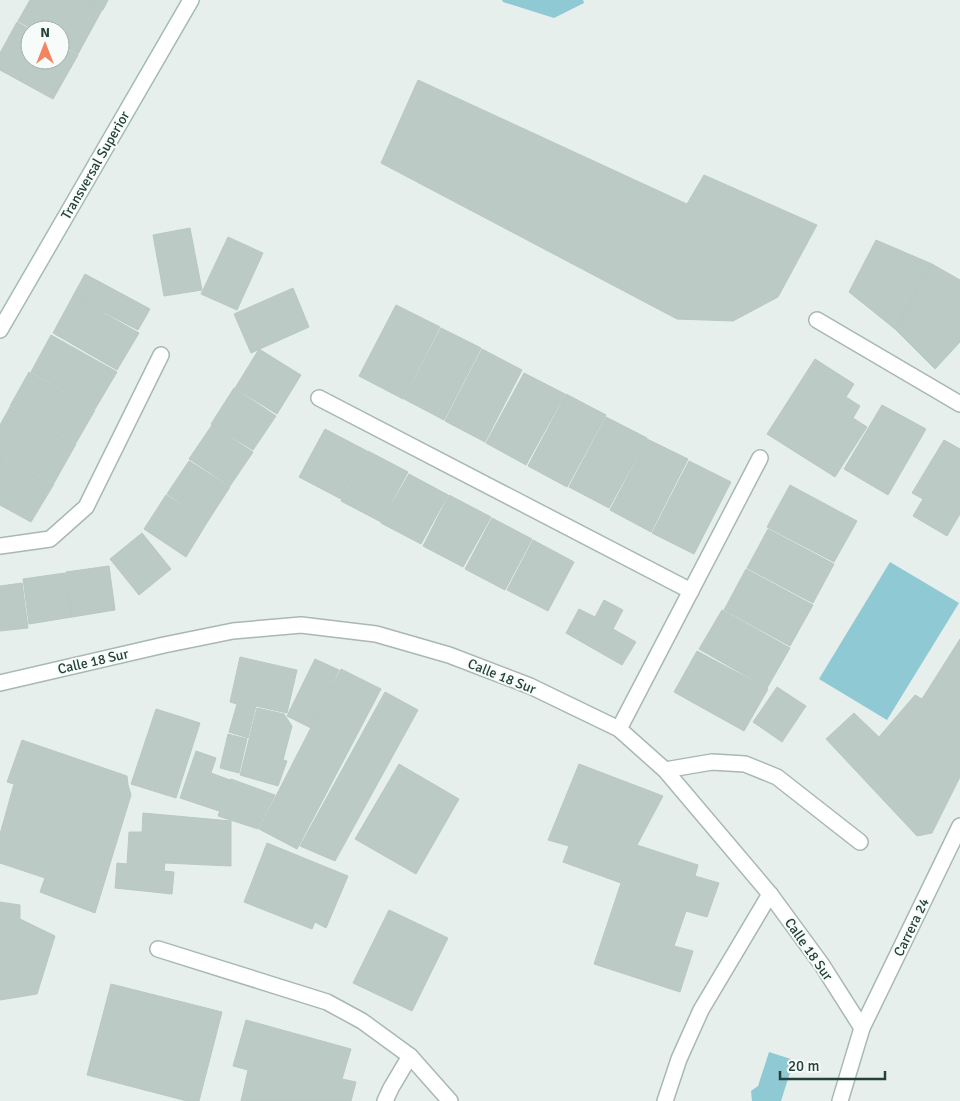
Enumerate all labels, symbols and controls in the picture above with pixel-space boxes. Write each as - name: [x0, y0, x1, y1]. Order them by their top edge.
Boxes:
- north arrow: [20, 20, 70, 70]
- text: N: [40, 24, 50, 41]
- street label: Transversal Superior: [57, 107, 134, 222]
- street label: Calle 18 Sur: [56, 645, 131, 678]
- street label: Calle 18 Sur: [465, 655, 539, 698]
- street label: Carrera 24: [890, 895, 933, 959]
- street label: Calle 18 Sur: [781, 915, 837, 984]
- scale bar: [780, 1048, 885, 1080]
- text: 20 m: [788, 1057, 819, 1075]

